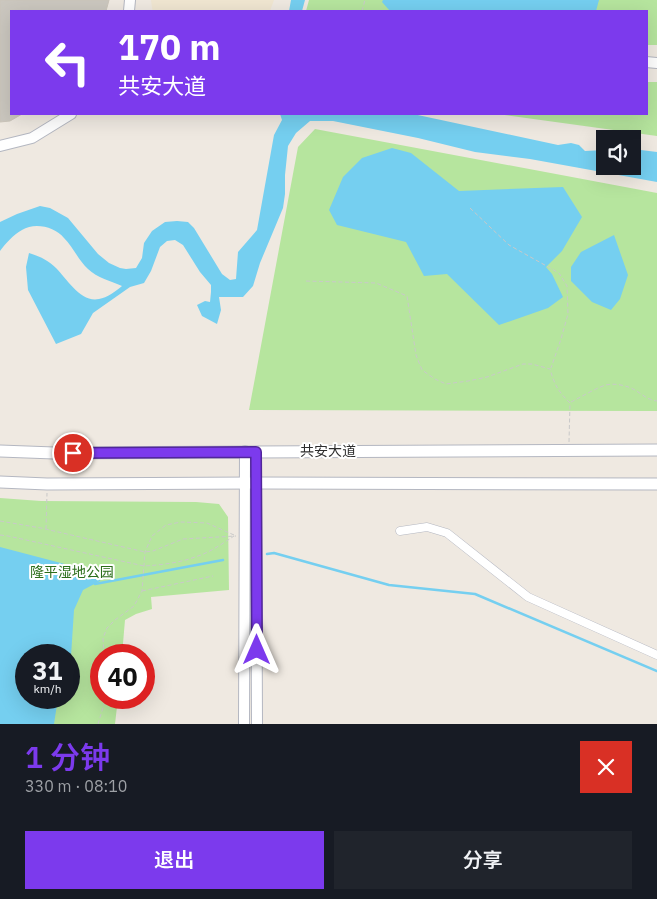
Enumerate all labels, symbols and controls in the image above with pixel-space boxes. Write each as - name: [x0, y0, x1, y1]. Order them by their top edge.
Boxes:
- text: 170 m: [118, 24, 221, 70]
- icon: left: [35, 30, 100, 95]
- text: 共安大道: [118, 71, 206, 100]
- map controls: [596, 130, 641, 175]
- button: sound: [596, 130, 641, 175]
- pin: [52, 432, 94, 474]
- icon: arrive: [59, 439, 87, 467]
- street label: 共安大道: [300, 442, 356, 460]
- park label: 隆平湿地公园: [30, 563, 114, 581]
- position arrow: [230, 623, 282, 675]
- speed limit sign: 40: [90, 644, 155, 709]
- text: 31: [32, 654, 63, 687]
- text: km/h: [33, 681, 62, 696]
- text: 1 分钟: [25, 737, 110, 776]
- button: close: [580, 741, 632, 793]
- text: 330 m · 08:10: [25, 776, 127, 796]
- button: 退出: [25, 831, 324, 889]
- button: 分享: [334, 831, 632, 889]

